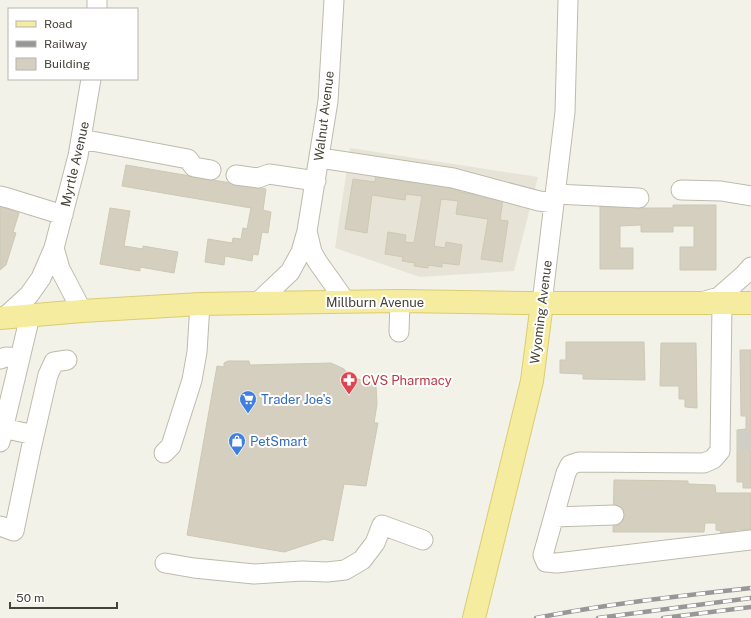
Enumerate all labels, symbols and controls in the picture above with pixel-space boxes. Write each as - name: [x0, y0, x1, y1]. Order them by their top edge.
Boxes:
- legend: [8, 8, 138, 80]
- text: Road: [44, 17, 72, 31]
- text: Railway: [44, 37, 88, 51]
- text: Building: [44, 57, 90, 71]
- street label: Walnut Avenue: [311, 70, 337, 162]
- street label: Myrtle Avenue: [58, 120, 92, 208]
- street label: Wyoming Avenue: [527, 259, 555, 365]
- street label: Millburn Avenue: [326, 295, 424, 310]
- pharmacy icon: CVS Pharmacy: [339, 370, 359, 395]
- place label: CVS Pharmacy: [362, 373, 452, 388]
- supermarket icon: Trader Joe's: [238, 389, 258, 414]
- place label: Trader Joe's: [261, 392, 331, 407]
- shop icon: PetSmart: [227, 431, 247, 456]
- place label: PetSmart: [250, 434, 307, 449]
- scale bar: [10, 584, 117, 610]
- text: 50 m: [16, 591, 44, 605]

